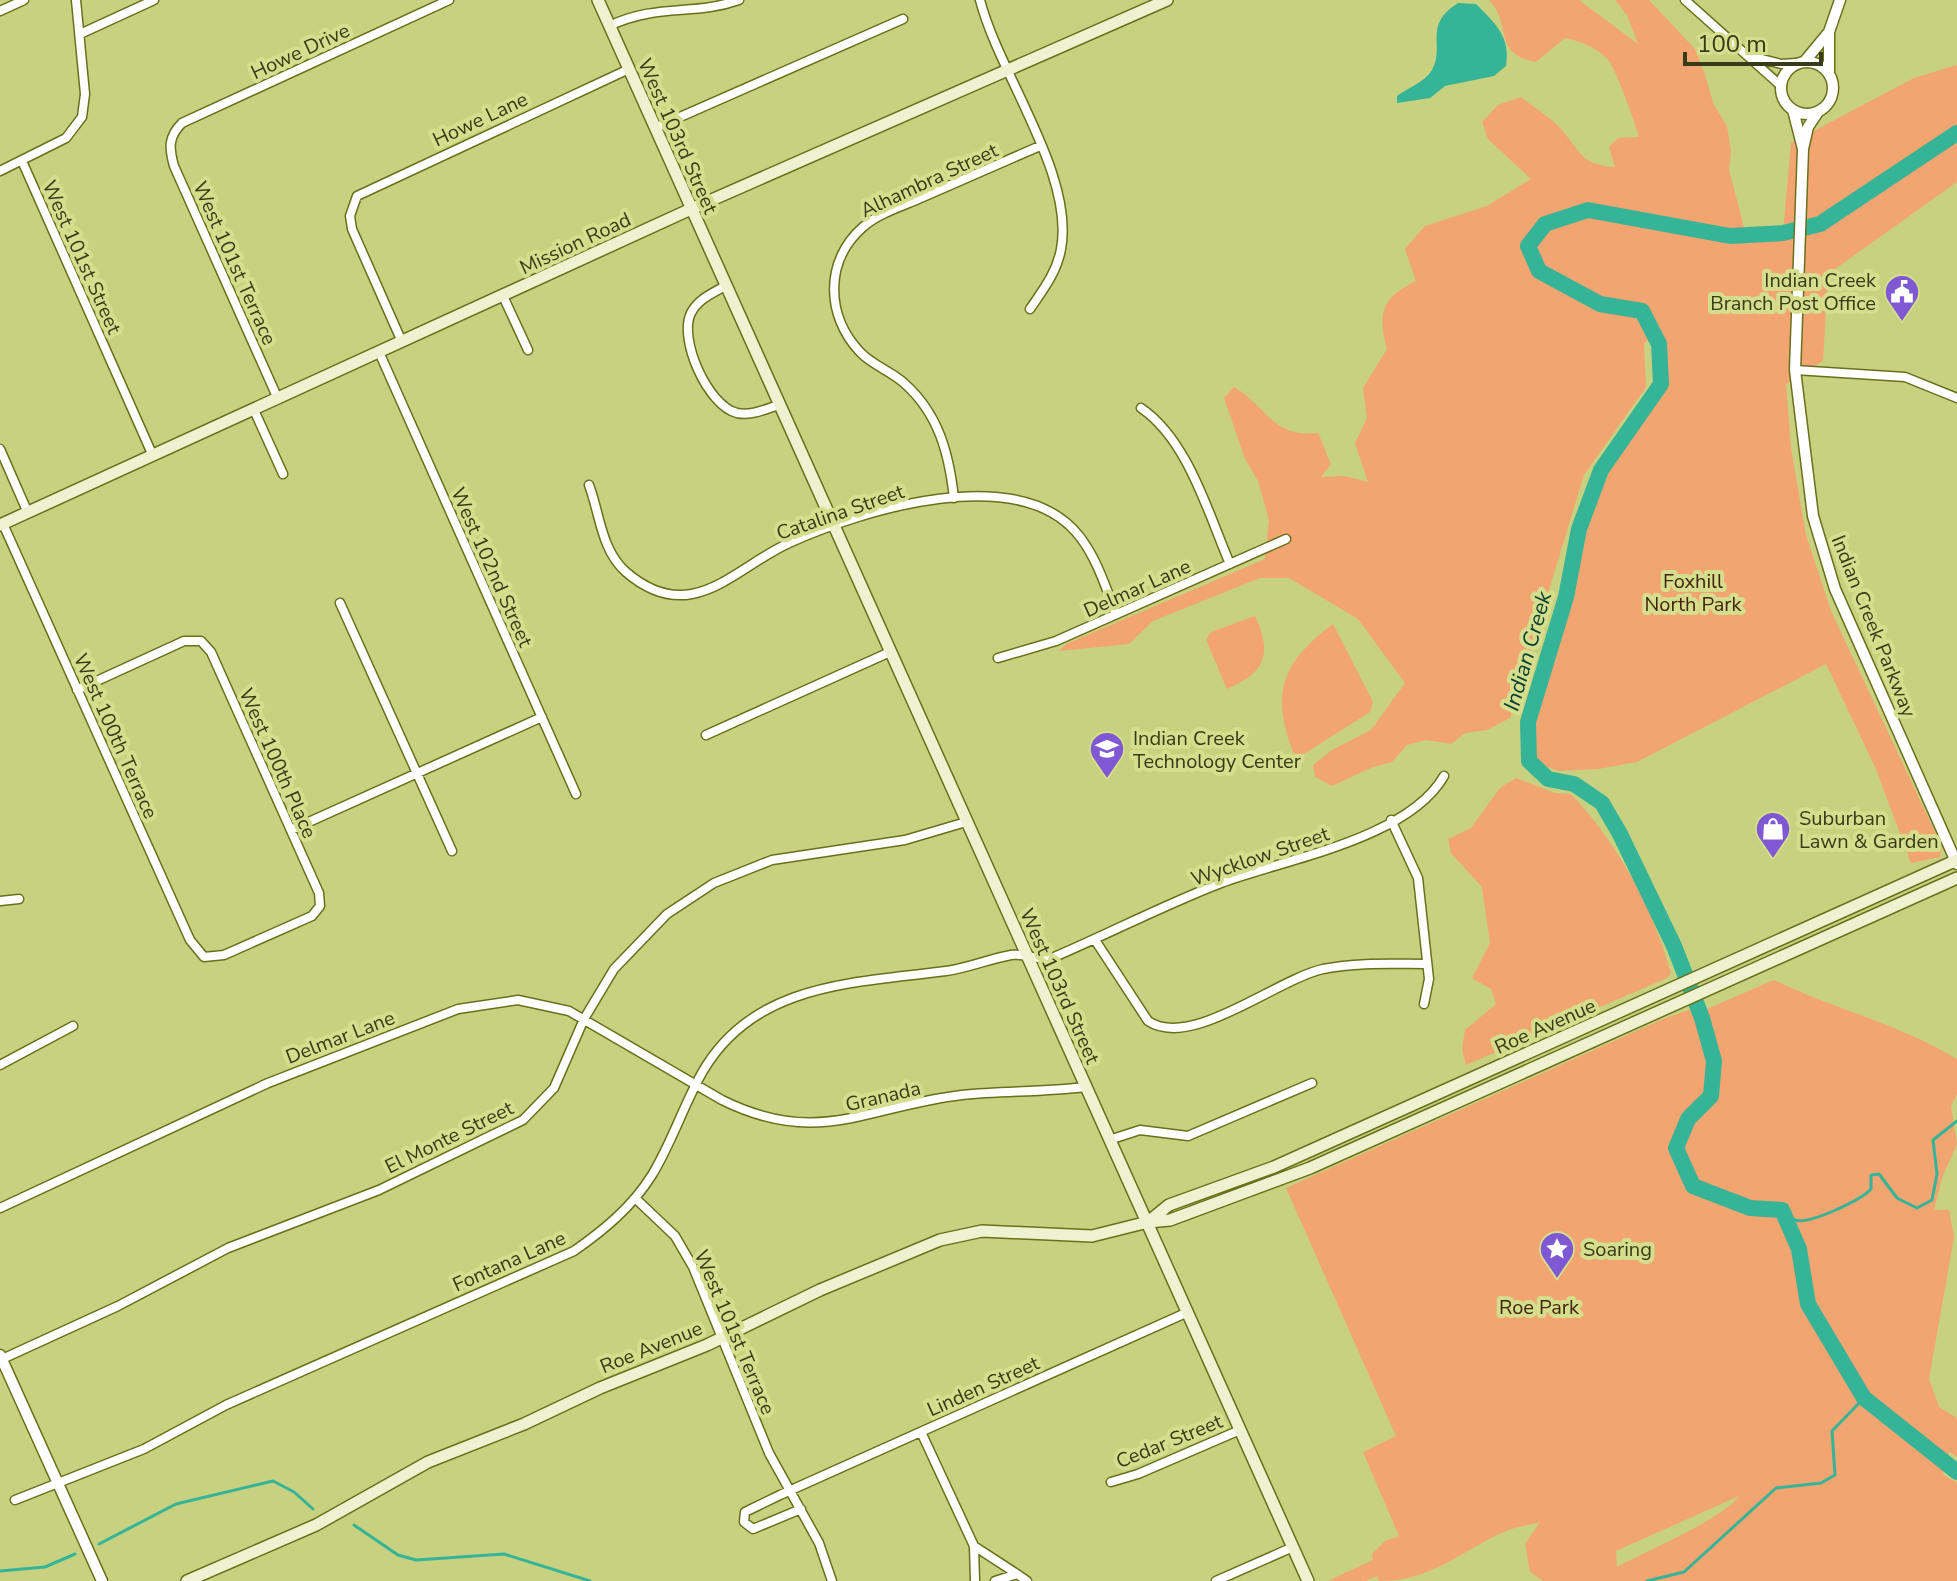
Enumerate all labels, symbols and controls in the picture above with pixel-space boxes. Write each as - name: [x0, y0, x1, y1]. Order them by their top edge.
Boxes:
- scale bar: [1685, 16, 1821, 66]
- street label: Howe Drive: [246, 17, 354, 86]
- text: 100 m: [1697, 28, 1767, 60]
- street label: West 103rd Street: [631, 54, 724, 219]
- street label: Howe Lane: [428, 86, 532, 153]
- street label: Alhambra Street: [856, 136, 1003, 224]
- street label: West 101st Street: [36, 176, 128, 339]
- street label: West 101st Terrace: [186, 177, 283, 349]
- street label: Mission Road: [515, 206, 635, 281]
- place label: Indian Creek Branch Post Office: [1710, 267, 1877, 317]
- public building icon: Indian Creek Branch Post Office: [1883, 273, 1921, 323]
- street label: Catalina Street: [773, 478, 909, 547]
- street label: West 102nd Street: [444, 483, 539, 652]
- street label: Indian Creek Parkway: [1825, 531, 1923, 722]
- street label: Delmar Lane: [1079, 553, 1195, 624]
- park label: Foxhill North Park: [1644, 568, 1743, 618]
- water label: Indian Creek: [1497, 587, 1560, 714]
- street label: West 100th Terrace: [67, 649, 164, 823]
- street label: West 100th Place: [232, 684, 323, 842]
- place label: Indian Creek Technology Center: [1133, 725, 1301, 775]
- school or university icon: Indian Creek Technology Center: [1088, 730, 1126, 780]
- place label: Suburban Lawn & Garden: [1799, 805, 1939, 855]
- shop icon: Suburban Lawn & Garden: [1754, 810, 1792, 860]
- street label: Wycklow Street: [1188, 820, 1334, 893]
- street label: West 103rd Street: [1013, 904, 1106, 1069]
- street label: Roe Avenue: [1490, 992, 1600, 1061]
- street label: Delmar Lane: [282, 1004, 399, 1071]
- street label: Granada: [843, 1075, 923, 1118]
- street label: El Monte Street: [381, 1094, 519, 1180]
- street label: Fontana Lane: [448, 1224, 570, 1298]
- place icon: Soaring: [1538, 1230, 1576, 1280]
- place label: Soaring: [1583, 1236, 1652, 1263]
- street label: West 101st Terrace: [688, 1246, 781, 1419]
- park label: Roe Park: [1499, 1294, 1580, 1321]
- street label: Roe Avenue: [596, 1315, 706, 1380]
- street label: Linden Street: [923, 1349, 1045, 1423]
- street label: Cedar Street: [1112, 1407, 1227, 1475]

